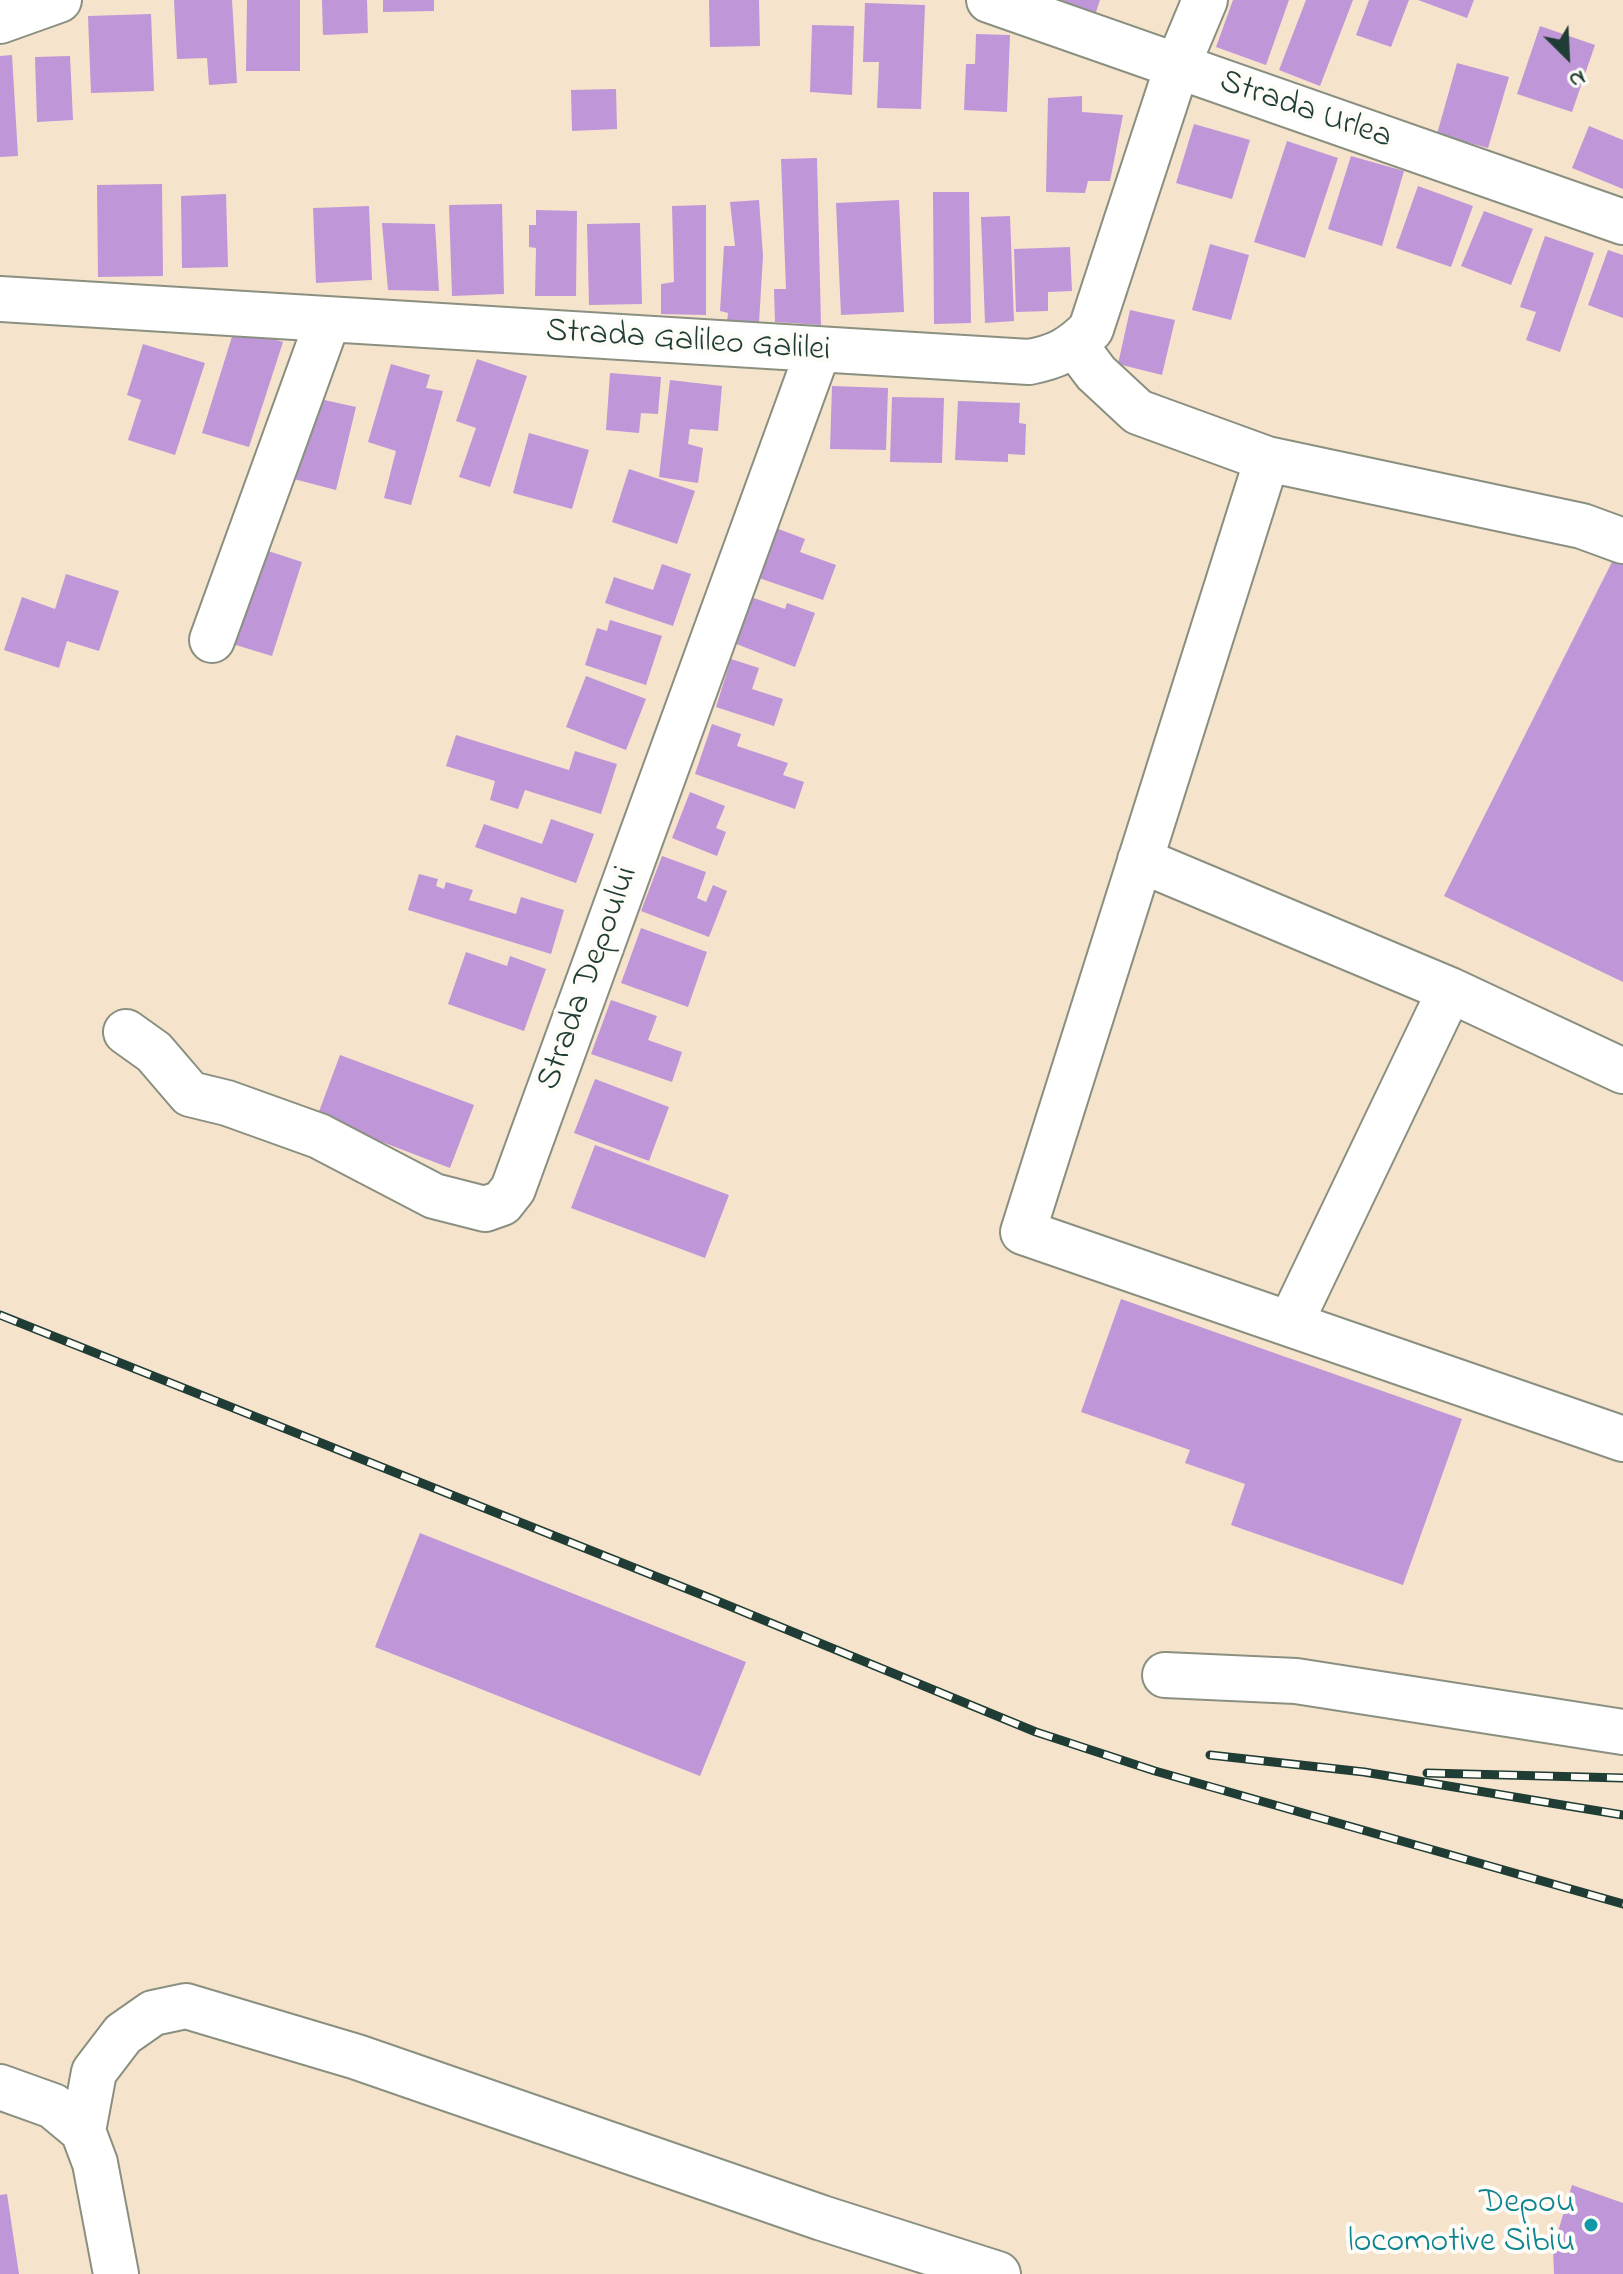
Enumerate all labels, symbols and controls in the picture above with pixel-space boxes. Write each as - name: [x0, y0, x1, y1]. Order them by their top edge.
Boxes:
- north arrow: [1527, 16, 1607, 96]
- text: N: [1563, 60, 1590, 96]
- street label: Strada Urlea: [1214, 63, 1396, 161]
- street label: Strada Galileo Galilei: [544, 313, 832, 373]
- street label: Strada Depoului: [531, 862, 649, 1096]
- place label: Depou locomotive Sibiu: [1348, 2185, 1575, 2264]
- marker: Depou locomotive Sibiu: [1582, 2216, 1600, 2234]

